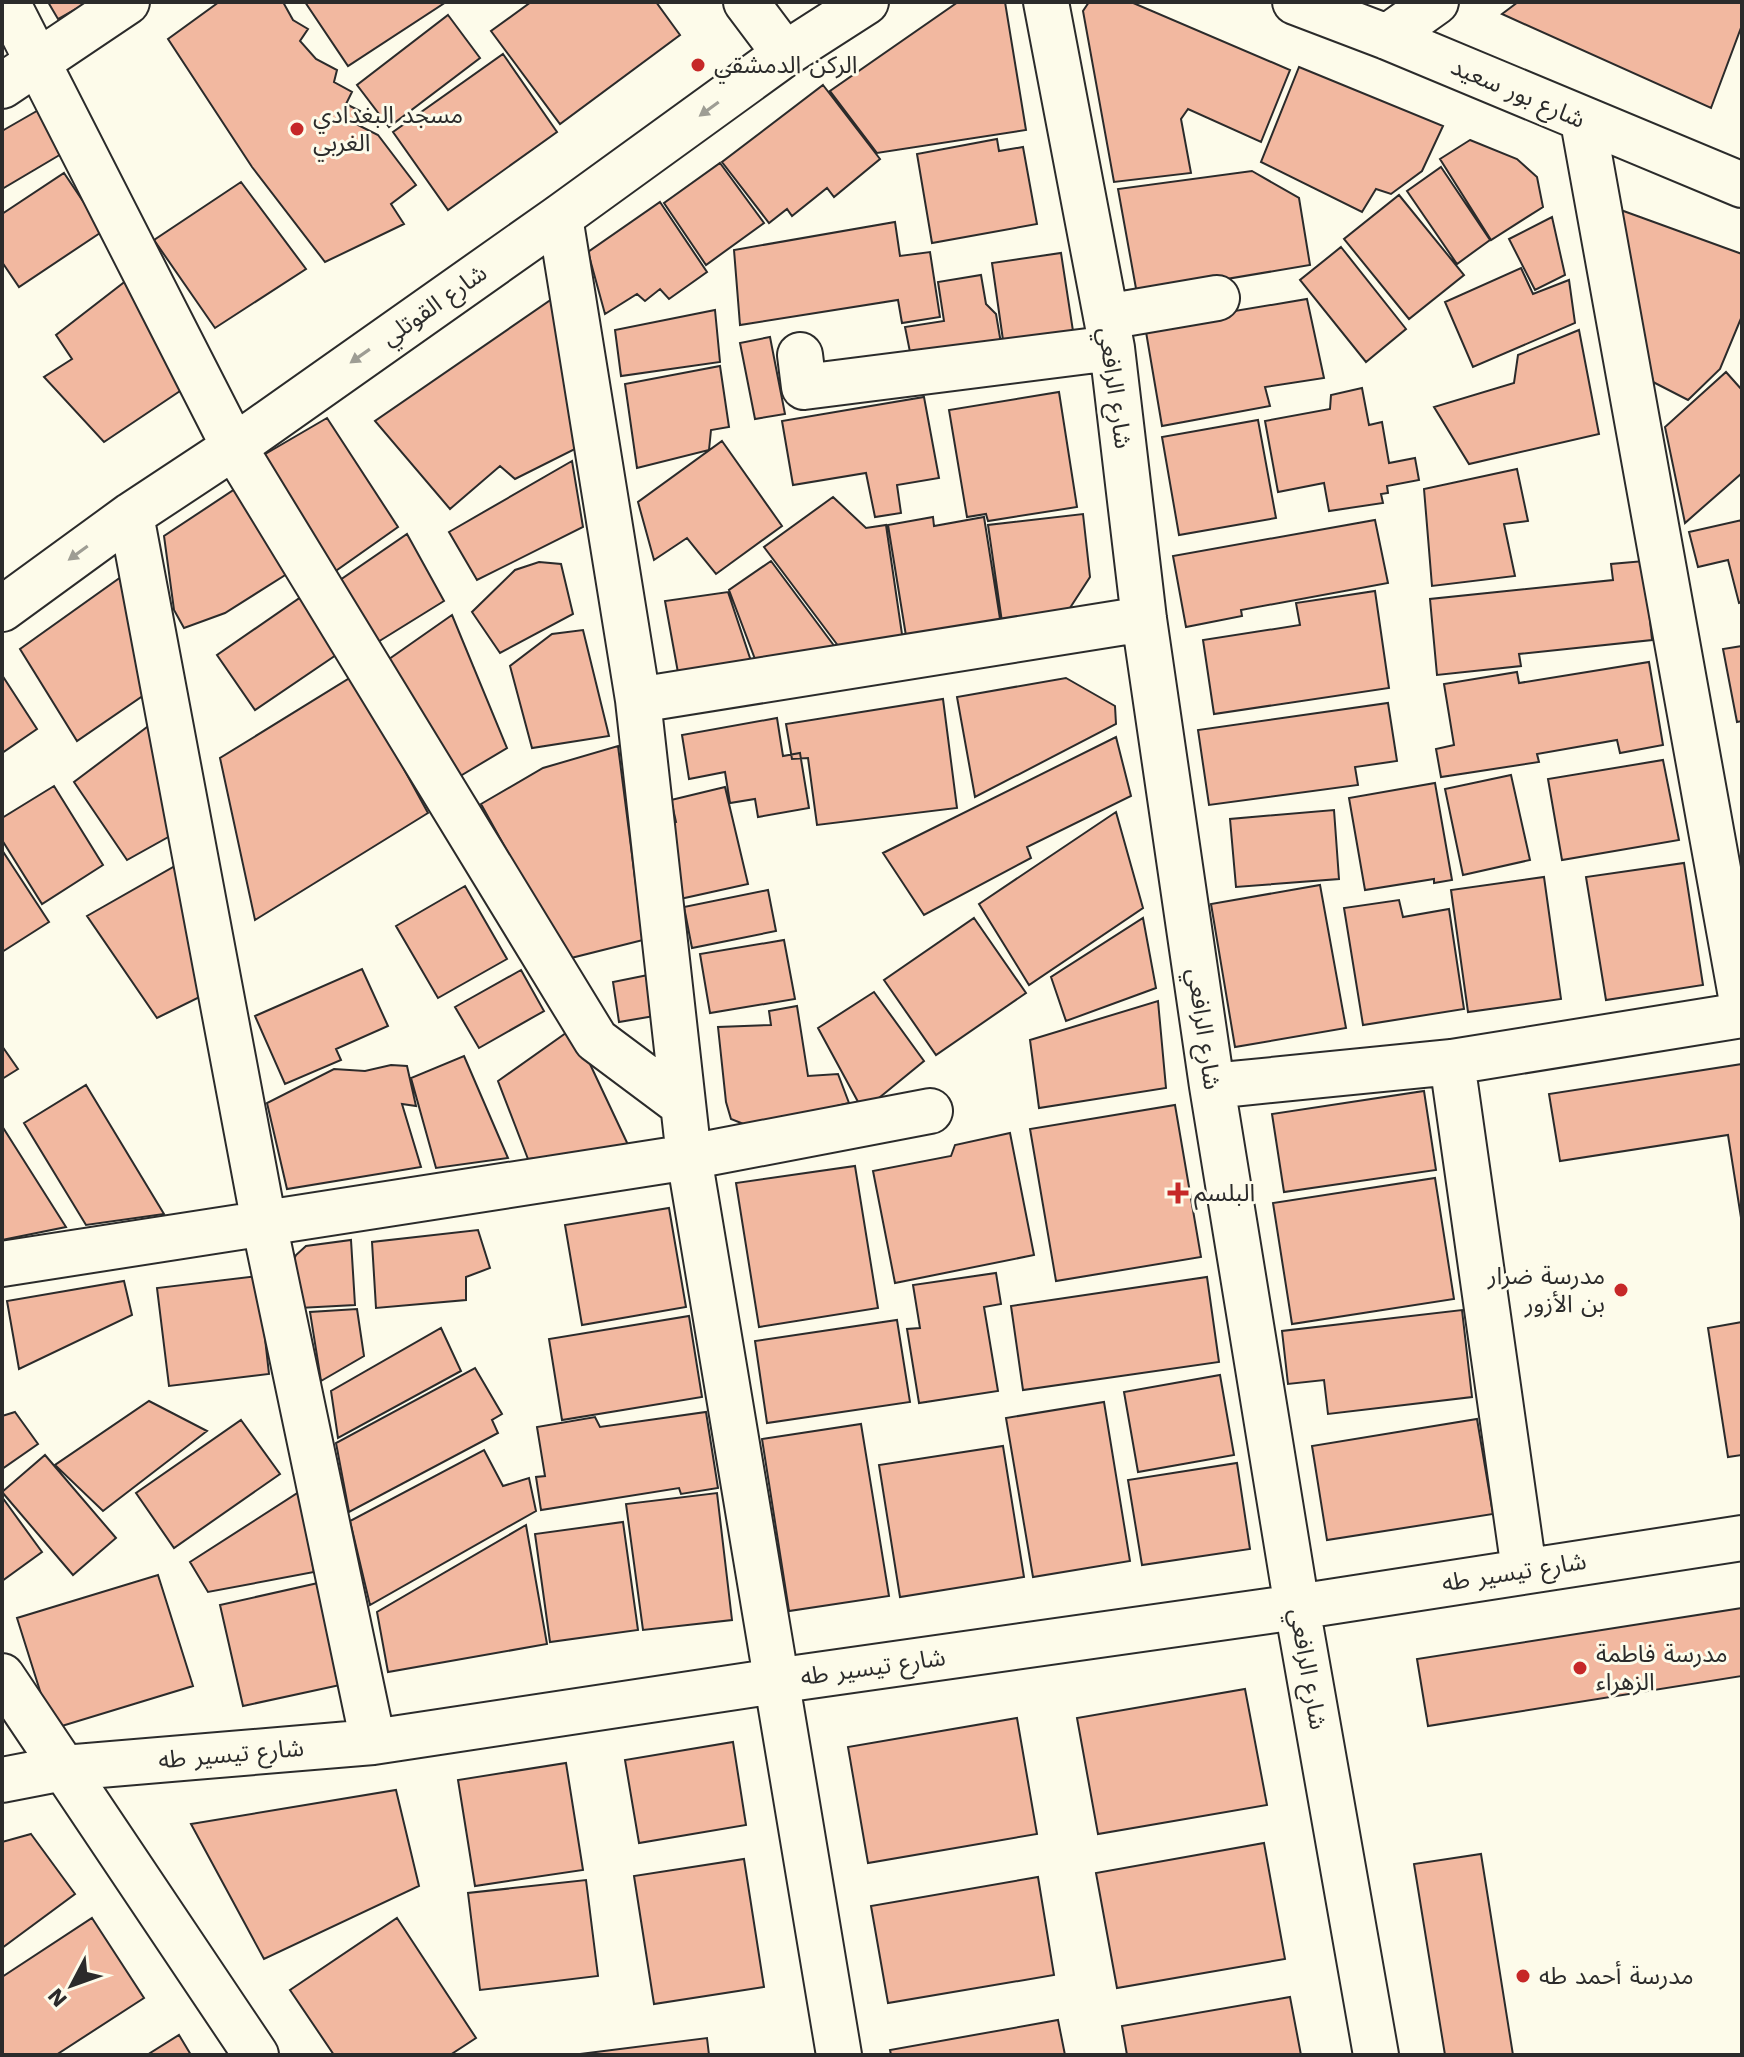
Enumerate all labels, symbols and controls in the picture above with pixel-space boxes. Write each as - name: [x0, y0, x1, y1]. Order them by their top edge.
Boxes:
- place label: الركن الدمشقي: [714, 51, 857, 84]
- street label: شارع بور سعيد: [1446, 52, 1589, 137]
- marker: الركن الدمشقي: [689, 56, 707, 74]
- place label: مسجد البغدادي الغربي: [313, 101, 463, 162]
- one-way arrow: [698, 101, 720, 117]
- marker: مسجد البغدادي الغربي: [288, 120, 306, 138]
- street label: شارع القوتلي: [376, 258, 495, 355]
- street label: شارع الرافعي: [1088, 325, 1137, 451]
- one-way arrow: [349, 348, 370, 363]
- one-way arrow: [68, 545, 88, 561]
- street label: شارع الرافعي: [1177, 966, 1226, 1092]
- place label: البلسم: [1194, 1179, 1255, 1210]
- marker: البلسم: [1169, 1184, 1187, 1202]
- place label: مدرسة ضرار بن الأزور: [1487, 1262, 1605, 1318]
- marker: مدرسة ضرار بن الأزور: [1612, 1281, 1630, 1299]
- street label: شارع تيسير طه: [1440, 1547, 1589, 1600]
- street label: شارع الرافعي: [1279, 1606, 1332, 1733]
- place label: مدرسة فاطمة الزهراء: [1596, 1640, 1728, 1696]
- street label: شارع تيسير طه: [799, 1643, 948, 1694]
- marker: مدرسة فاطمة الزهراء: [1571, 1659, 1589, 1677]
- street label: شارع تيسير طه: [157, 1734, 305, 1777]
- north arrow: [32, 1945, 112, 2025]
- place label: مدرسة أحمد طه: [1539, 1960, 1694, 1990]
- marker: مدرسة أحمد طه: [1514, 1967, 1532, 1985]
- text: N: [42, 1983, 72, 2012]

